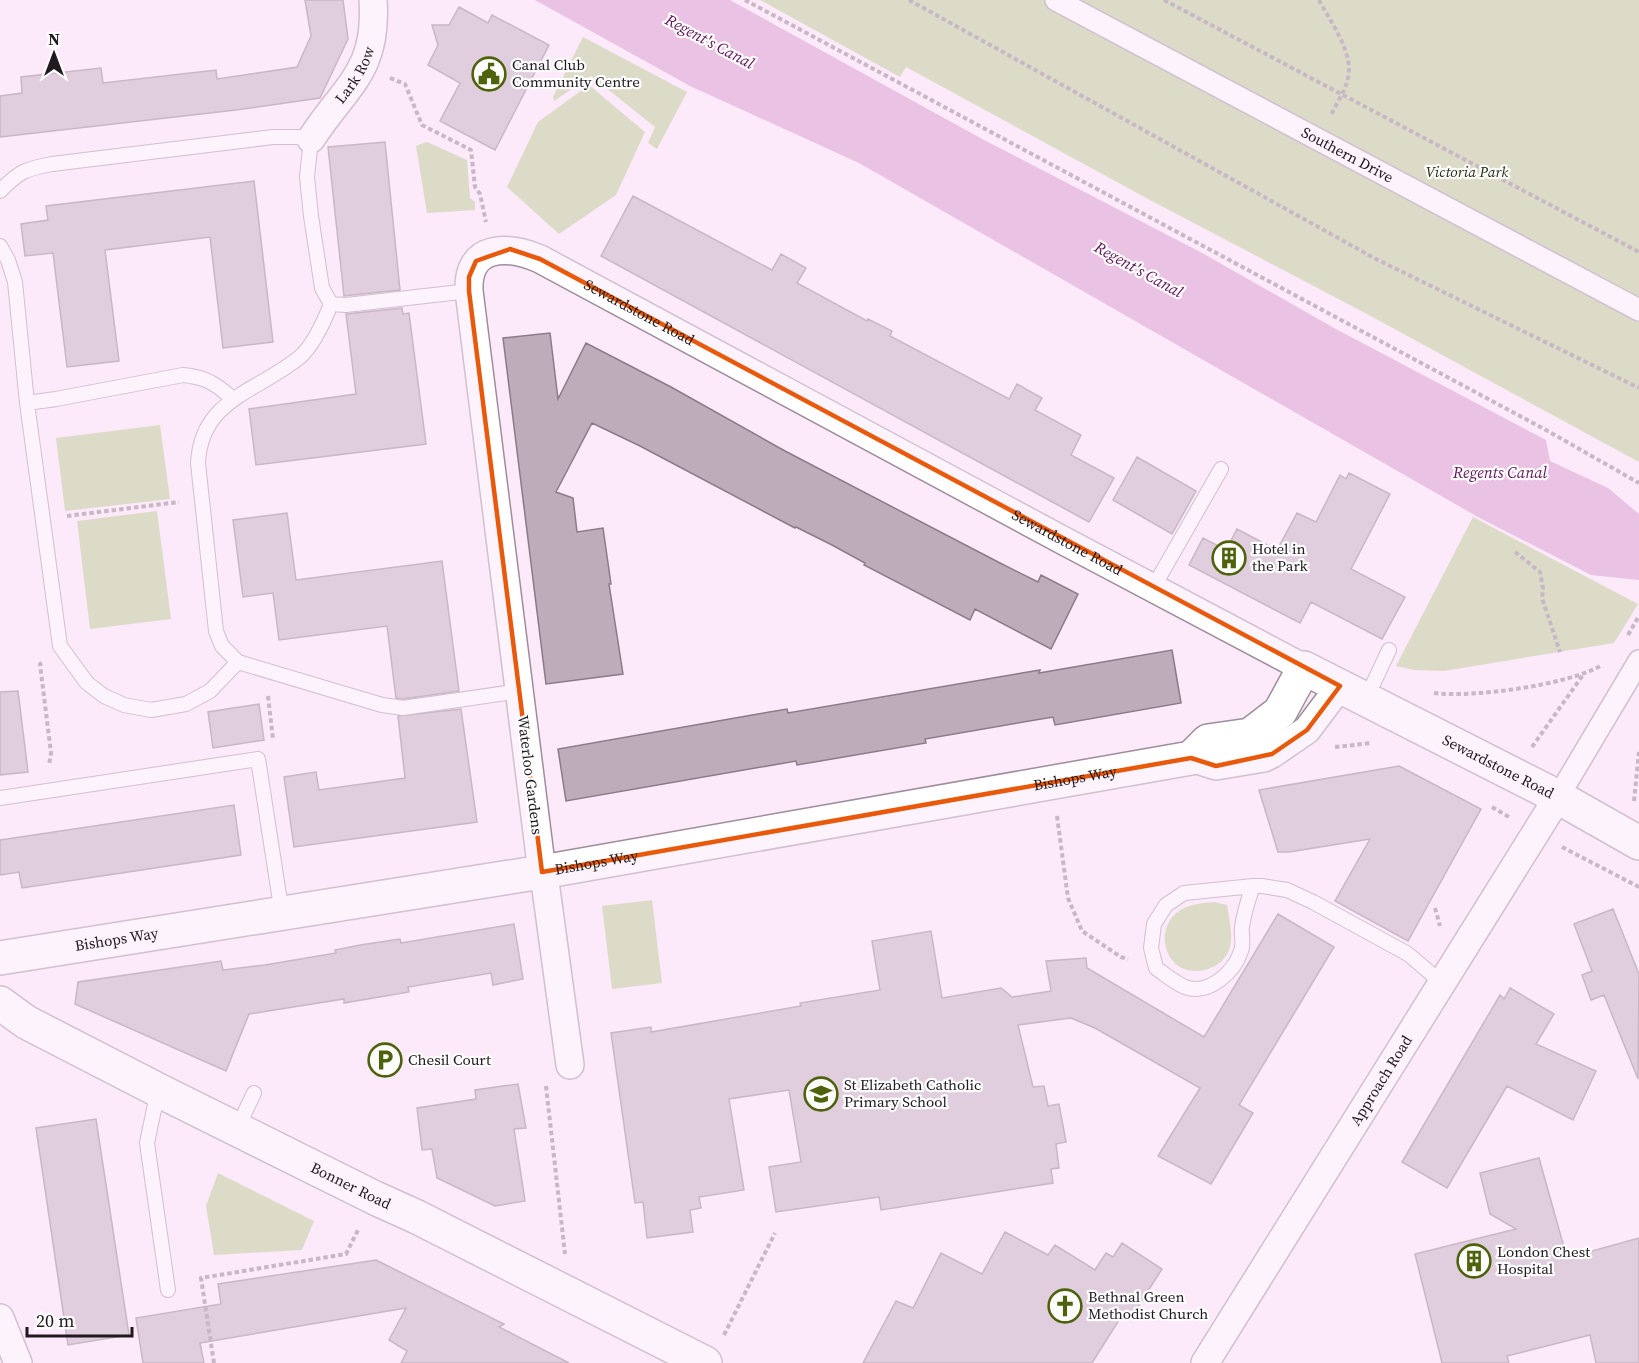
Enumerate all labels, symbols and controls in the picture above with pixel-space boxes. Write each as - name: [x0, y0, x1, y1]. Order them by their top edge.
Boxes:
- water label: Regent's Canal: [661, 8, 759, 74]
- north arrow: [24, 24, 84, 84]
- text: N: [48, 28, 60, 50]
- street label: Lark Row: [330, 43, 379, 108]
- place label: Canal Club Community Centre: [512, 54, 640, 92]
- public building icon: Canal Club Community Centre: [471, 56, 507, 92]
- street label: Southern Drive: [1298, 121, 1398, 188]
- park label: Victoria Park: [1426, 161, 1509, 182]
- water label: Regent's Canal: [1090, 235, 1188, 303]
- street label: Sewardstone Road: [580, 274, 699, 350]
- water label: Regents Canal: [1452, 461, 1548, 483]
- street label: Sewardstone Road: [1008, 504, 1127, 580]
- place label: Hotel in the Park: [1252, 538, 1309, 576]
- building icon: Hotel in the Park: [1211, 540, 1247, 576]
- street label: Waterloo Gardens: [513, 714, 548, 836]
- street label: Sewardstone Road: [1439, 729, 1558, 804]
- street label: Bishops Way: [1032, 760, 1119, 796]
- street label: Bishops Way: [553, 844, 640, 880]
- street label: Bishops Way: [73, 922, 160, 956]
- street label: Approach Road: [1345, 1031, 1417, 1129]
- parking icon: Chesil Court: [367, 1042, 403, 1078]
- place label: Chesil Court: [408, 1049, 491, 1070]
- place label: St Elizabeth Catholic Primary School: [844, 1074, 981, 1112]
- school or university icon: St Elizabeth Catholic Primary School: [803, 1076, 839, 1112]
- street label: Bonner Road: [307, 1157, 395, 1214]
- place label: London Chest Hospital: [1497, 1241, 1590, 1279]
- building icon: London Chest Hospital: [1456, 1243, 1492, 1279]
- place label: Bethnal Green Methodist Church: [1088, 1286, 1208, 1324]
- church icon: Bethnal Green Methodist Church: [1047, 1288, 1083, 1324]
- scale bar: [27, 1300, 132, 1338]
- text: 20 m: [36, 1308, 74, 1333]

